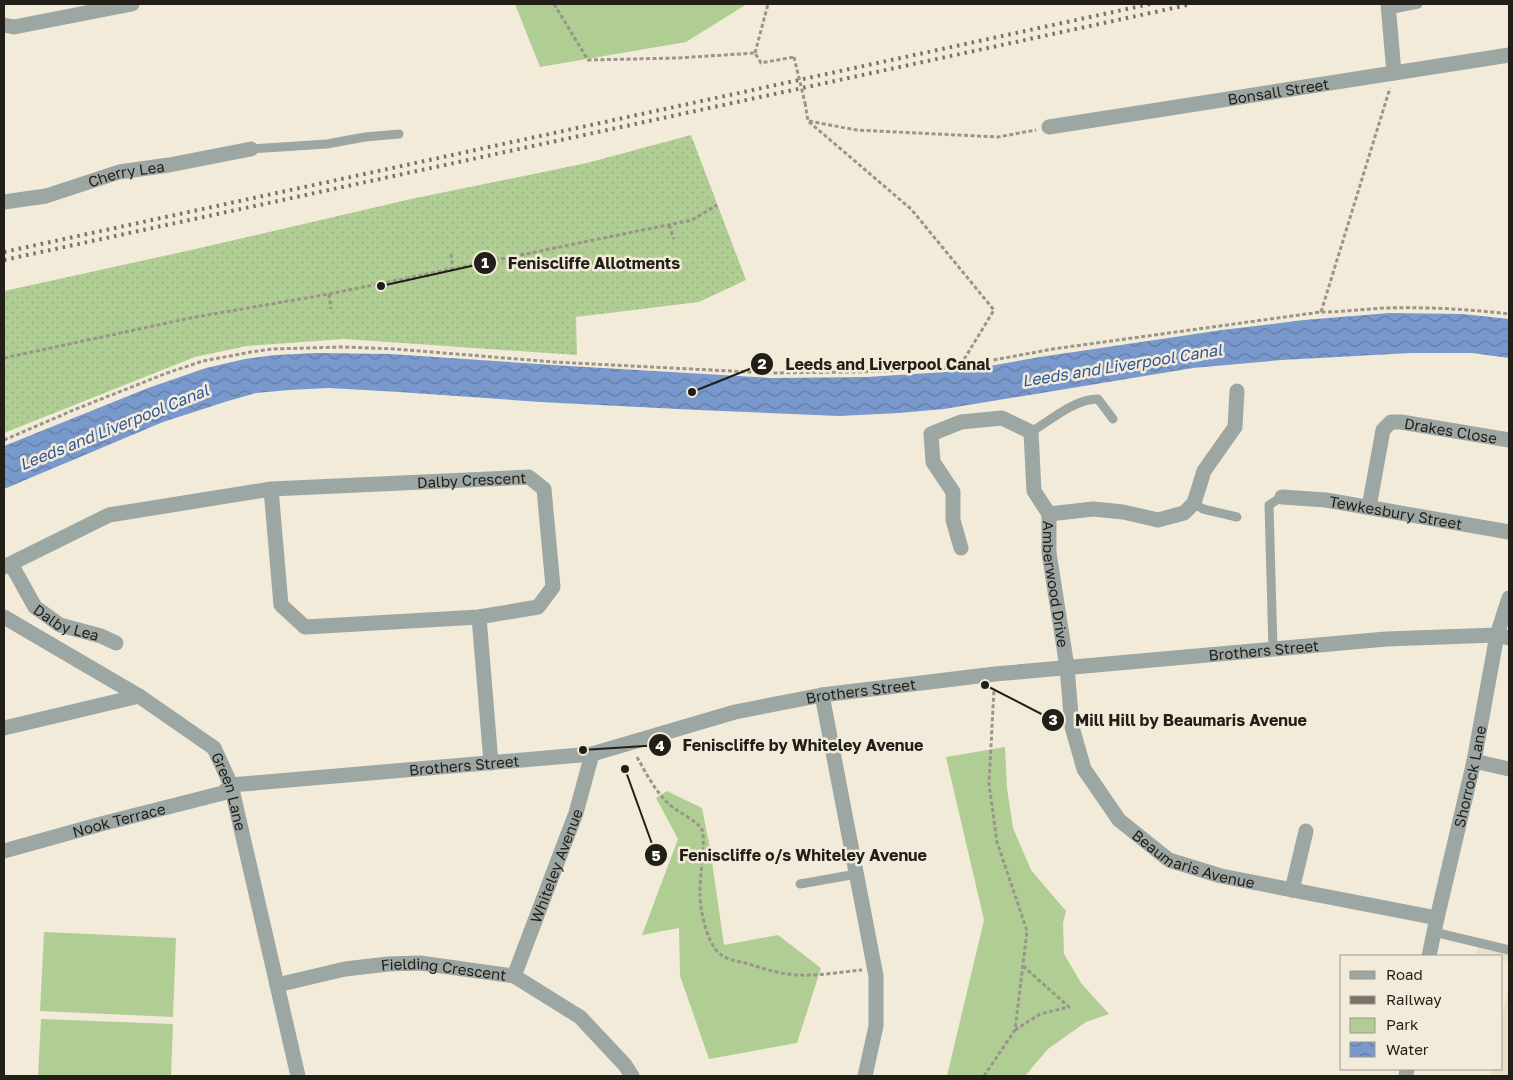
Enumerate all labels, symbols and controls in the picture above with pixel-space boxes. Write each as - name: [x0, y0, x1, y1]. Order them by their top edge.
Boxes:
- street label: Bonsall Street: [1226, 74, 1330, 108]
- street label: Cherry Lea: [85, 157, 166, 191]
- callout: Feniscliffe Allotments: [472, 247, 690, 278]
- text: 1: [481, 253, 489, 271]
- text: Feniscliffe Allotments: [508, 253, 680, 273]
- water label: Leeds and Liverpool Canal: [1021, 339, 1224, 391]
- callout: Leeds and Liverpool Canal: [750, 348, 1000, 379]
- text: 2: [757, 354, 767, 372]
- text: Leeds and Liverpool Canal: [785, 354, 991, 374]
- water label: Leeds and Liverpool Canal: [17, 380, 212, 474]
- street label: Drakes Close: [1403, 414, 1499, 447]
- street label: Dalby Crescent: [416, 468, 527, 491]
- street label: Tewkesbury Street: [1328, 492, 1464, 533]
- street label: Amberwood Drive: [1040, 521, 1073, 649]
- street label: Dalby Lea: [30, 600, 101, 644]
- street label: Brothers Street: [1208, 636, 1320, 664]
- street label: Brothers Street: [804, 675, 917, 707]
- callout: Mill Hill by Beaumaris Avenue: [1040, 705, 1317, 736]
- text: 3: [1048, 710, 1058, 728]
- text: Mill Hill by Beaumaris Avenue: [1075, 710, 1307, 730]
- street label: Shorrock Lane: [1450, 724, 1489, 829]
- callout: Feniscliffe by Whiteley Avenue: [648, 730, 934, 761]
- text: Feniscliffe by Whiteley Avenue: [683, 735, 924, 755]
- text: 4: [655, 736, 665, 754]
- street label: Green Lane: [208, 749, 250, 833]
- street label: Brothers Street: [408, 751, 520, 779]
- street label: Nook Terrace: [70, 799, 167, 841]
- street label: Whiteley Avenue: [526, 806, 586, 925]
- street label: Beaumaris Avenue: [1129, 825, 1257, 891]
- callout: Feniscliffe o/s Whiteley Avenue: [644, 840, 937, 871]
- text: Feniscliffe o/s Whiteley Avenue: [679, 845, 927, 865]
- text: 5: [651, 846, 661, 864]
- street label: Fielding Crescent: [380, 954, 507, 984]
- legend: [1340, 955, 1503, 1070]
- text: Road: [1386, 965, 1423, 983]
- text: Railway: [1386, 990, 1442, 1008]
- text: Park: [1386, 1015, 1419, 1033]
- text: Water: [1386, 1040, 1429, 1058]

